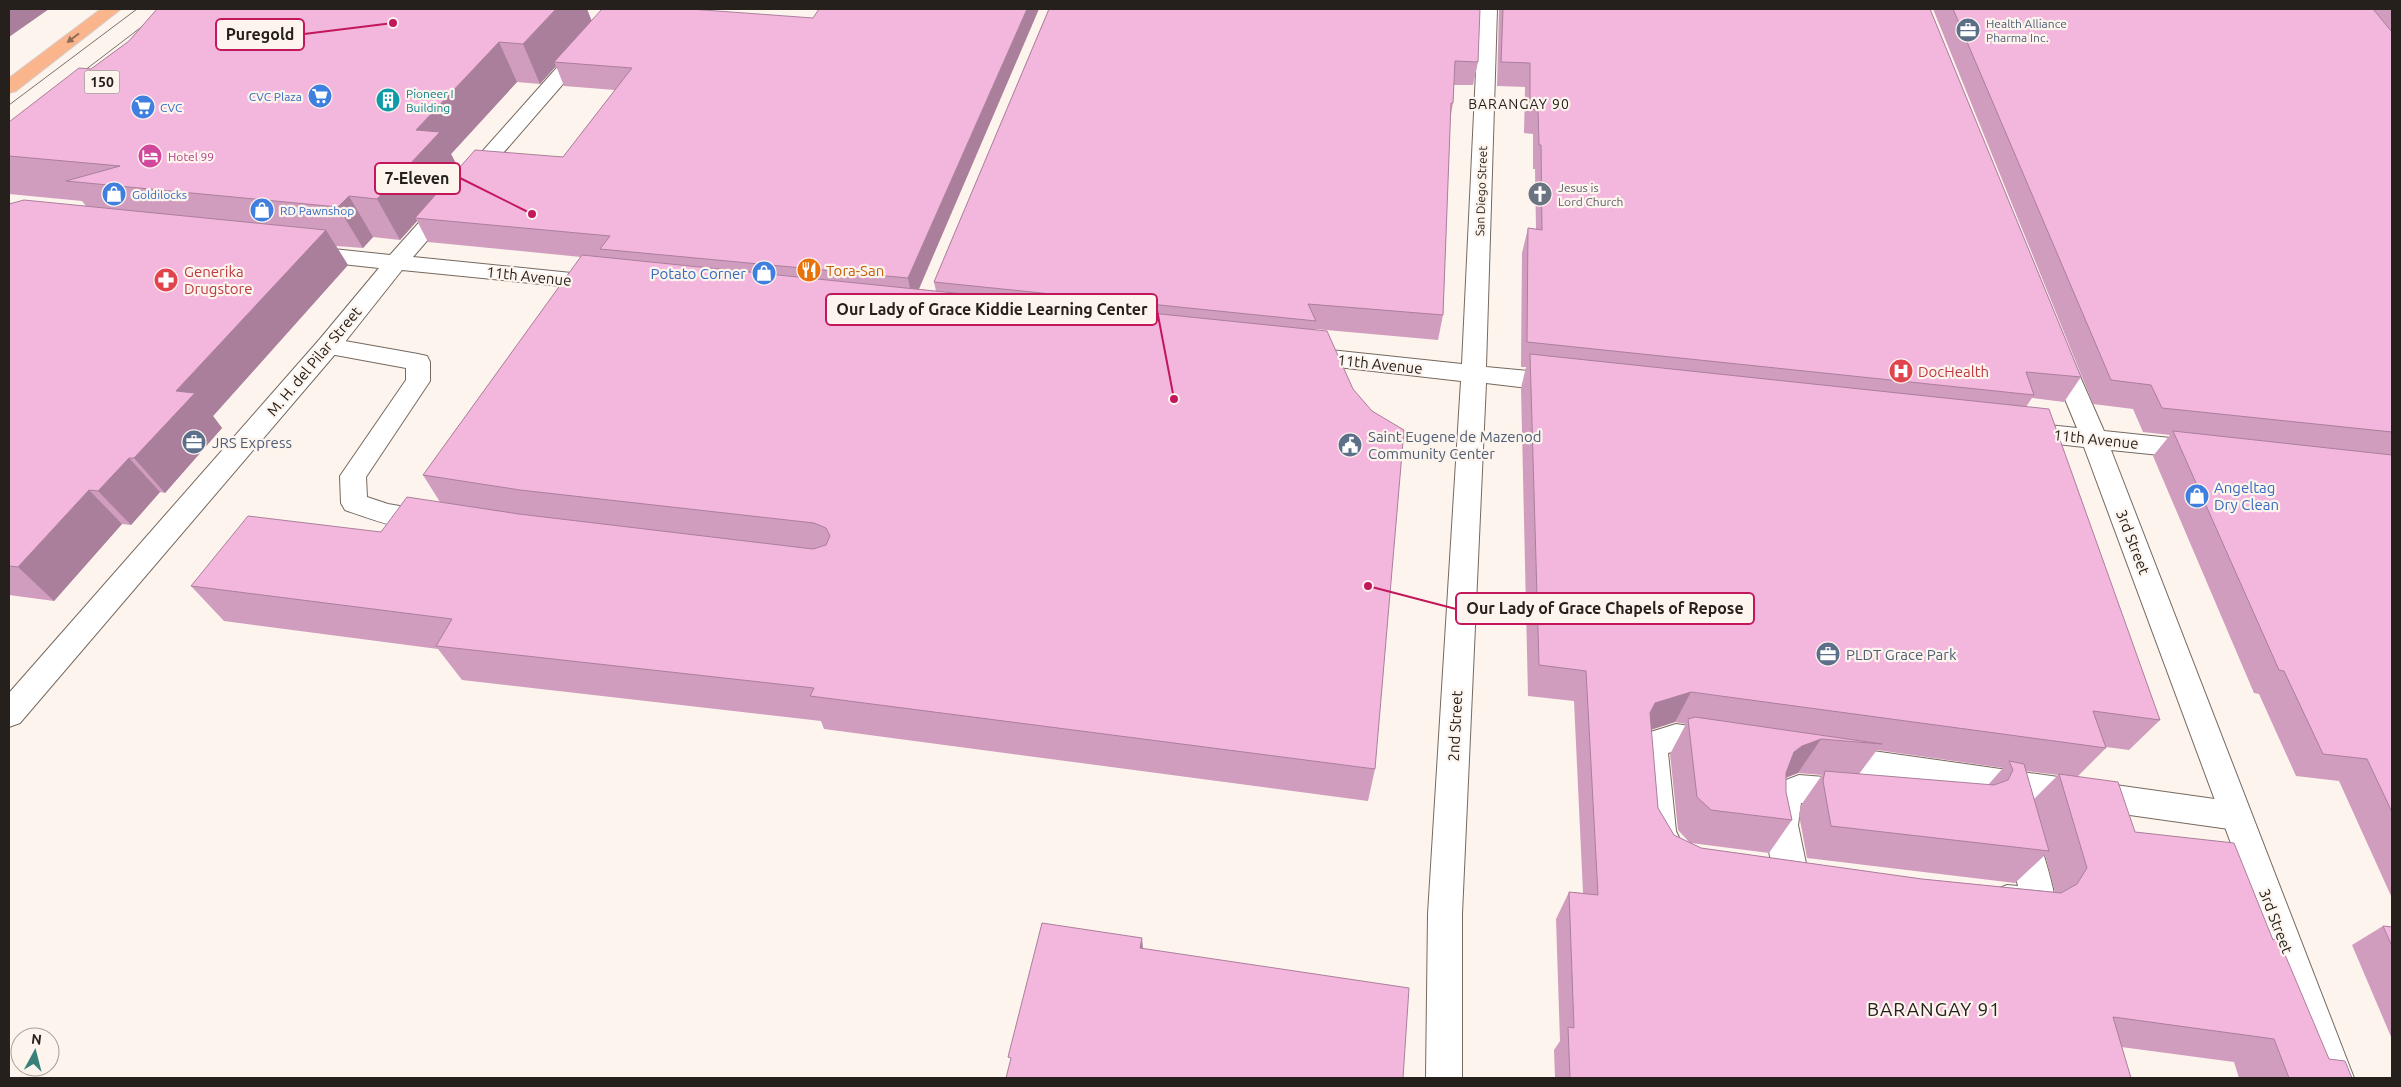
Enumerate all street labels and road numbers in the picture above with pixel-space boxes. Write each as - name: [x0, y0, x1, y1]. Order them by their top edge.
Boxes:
- road number: 150: [84, 70, 120, 94]
- street label: San Diego Street: [1473, 145, 1489, 236]
- street label: 11th Avenue: [486, 263, 572, 289]
- street label: M. H. del Pilar Street: [263, 303, 365, 419]
- street label: 11th Avenue: [1337, 351, 1423, 377]
- street label: 11th Avenue: [2053, 426, 2139, 452]
- street label: 3rd Street: [2113, 507, 2153, 577]
- street label: 2nd Street: [1445, 690, 1465, 762]
- street label: 3rd Street: [2256, 886, 2296, 956]

